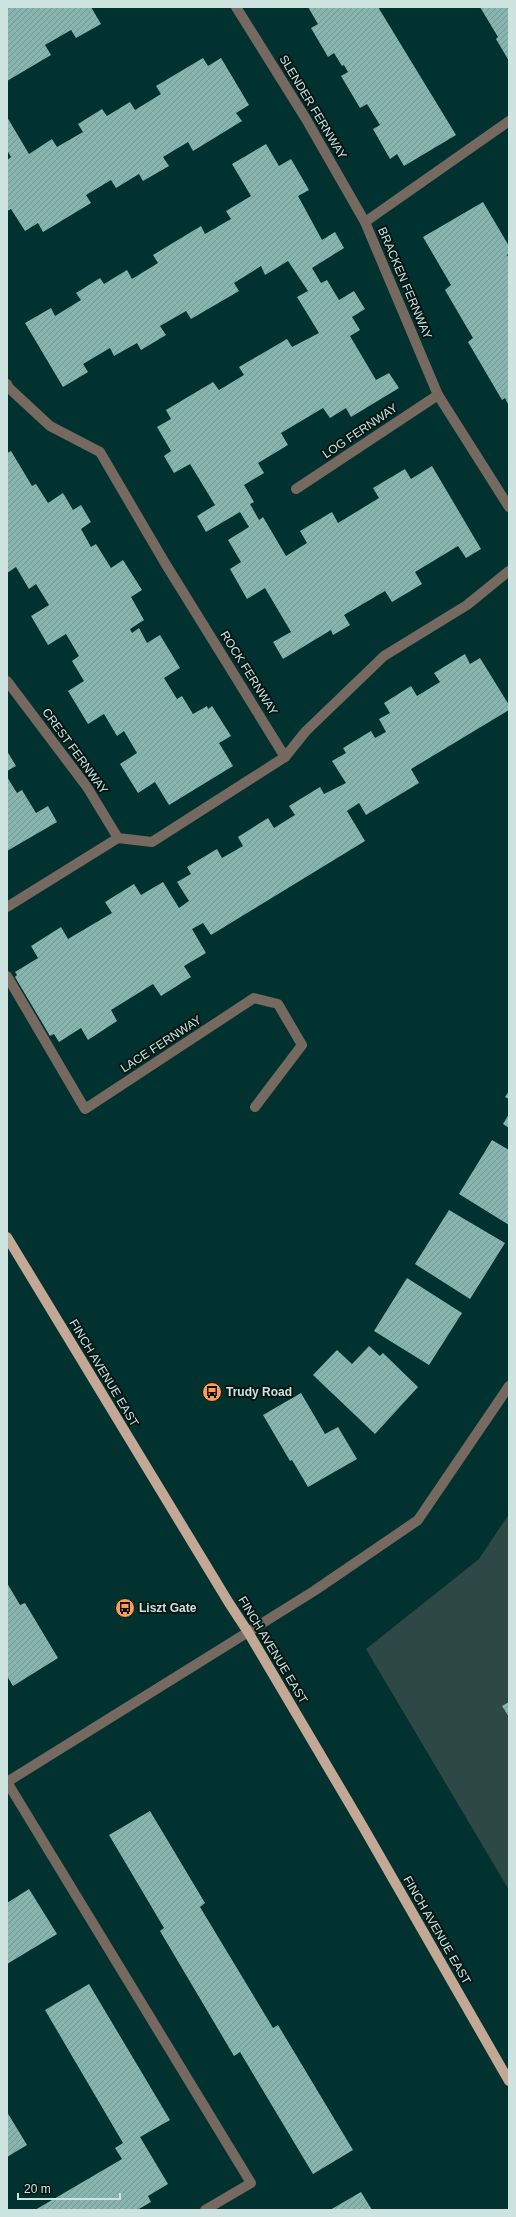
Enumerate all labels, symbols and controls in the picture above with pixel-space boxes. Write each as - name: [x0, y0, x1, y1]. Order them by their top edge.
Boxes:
- street label: SLENDER FERNWAY: [276, 53, 350, 161]
- street label: BRACKEN FERNWAY: [375, 225, 435, 341]
- street label: LOG FERNWAY: [320, 401, 400, 461]
- street label: ROCK FERNWAY: [217, 628, 281, 718]
- street label: CREST FERNWAY: [39, 705, 111, 797]
- street label: LACE FERNWAY: [118, 1013, 204, 1075]
- street label: FINCH AVENUE EAST: [66, 1317, 142, 1430]
- bus stop icon: Trudy Road: [201, 1381, 223, 1403]
- place label: Trudy Road: [226, 1385, 292, 1399]
- street label: FINCH AVENUE EAST: [235, 1594, 311, 1707]
- bus stop icon: Liszt Gate: [114, 1597, 136, 1619]
- place label: Liszt Gate: [139, 1601, 197, 1615]
- street label: FINCH AVENUE EAST: [400, 1873, 474, 1987]
- scale bar: [18, 2175, 120, 2201]
- text: 20 m: [24, 2182, 51, 2196]

